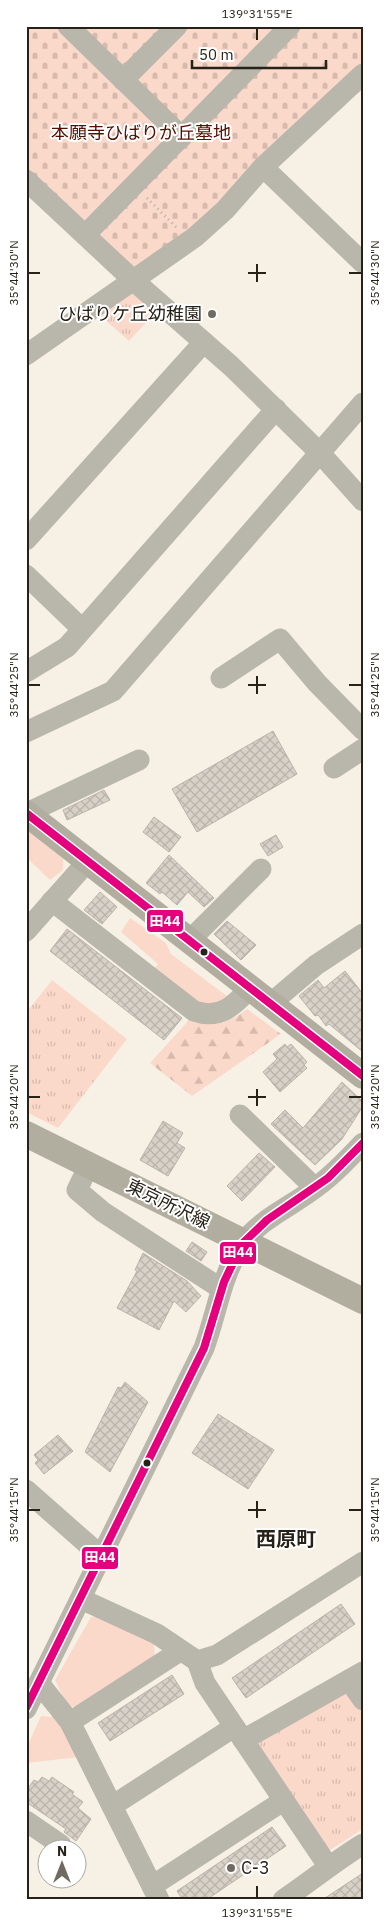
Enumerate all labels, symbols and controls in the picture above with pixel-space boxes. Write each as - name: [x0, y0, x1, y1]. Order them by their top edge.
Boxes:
- text: 139°31'55"E: [222, 6, 292, 21]
- scale bar: [192, 38, 325, 70]
- text: 50 m: [199, 45, 234, 64]
- park label: 本願寺ひばりが丘墓地: [51, 121, 231, 144]
- text: 35°44'30"N: [6, 240, 21, 306]
- text: 35°44'30"N: [367, 240, 382, 306]
- place label: ひばりケ丘幼稚園: [58, 302, 202, 325]
- marker: ひばりケ丘幼稚園: [206, 308, 218, 320]
- text: 35°44'25"N: [6, 652, 21, 718]
- text: 35°44'25"N: [367, 652, 382, 718]
- line badge: 田44: [146, 909, 184, 933]
- text: 田44: [150, 912, 180, 930]
- unlabelled marker: [199, 947, 209, 957]
- text: 35°44'20"N: [6, 1064, 21, 1130]
- text: 35°44'20"N: [367, 1064, 382, 1130]
- street label: 東京所沢線: [123, 1173, 214, 1234]
- line badge: 田44: [219, 1241, 257, 1265]
- text: 田44: [223, 1243, 253, 1261]
- unlabelled marker: [142, 1458, 152, 1468]
- text: 35°44'15"N: [6, 1477, 21, 1543]
- text: 35°44'15"N: [367, 1477, 382, 1543]
- district label: 西原町: [256, 1525, 316, 1552]
- line badge: 田44: [81, 1546, 119, 1570]
- text: 田44: [85, 1548, 115, 1566]
- north arrow: [38, 1838, 88, 1888]
- text: N: [57, 1842, 67, 1860]
- place label: C-3: [241, 1856, 270, 1879]
- marker: C-3: [225, 1862, 237, 1874]
- text: 139°31'55"E: [222, 1905, 292, 1920]

